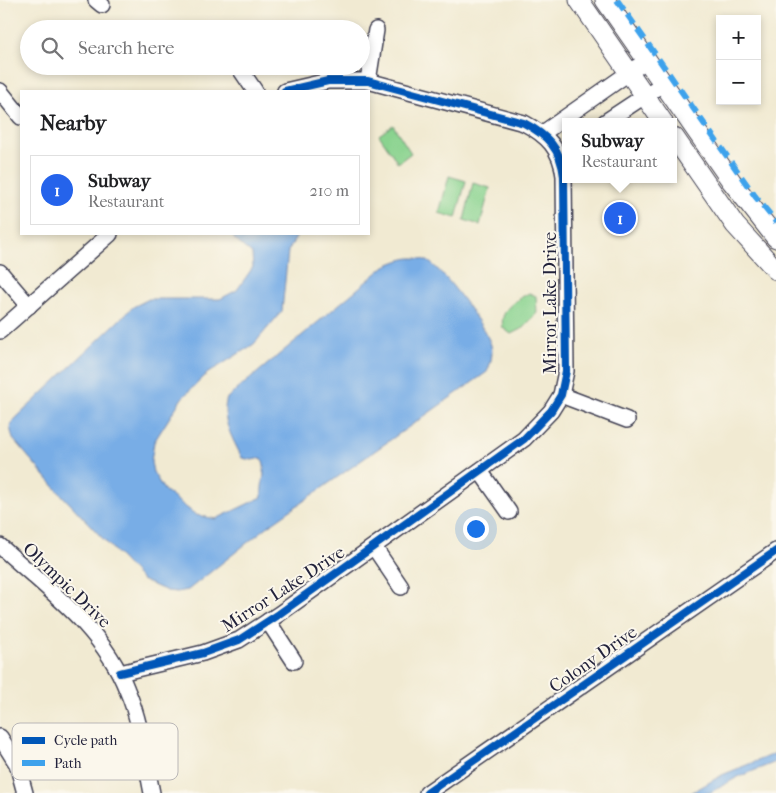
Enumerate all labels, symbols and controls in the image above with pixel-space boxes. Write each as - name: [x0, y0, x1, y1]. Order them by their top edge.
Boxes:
- map controls: [716, 15, 761, 105]
- button: +: [716, 15, 761, 60]
- search box: [20, 20, 370, 75]
- icon: search: [38, 34, 66, 62]
- text: Search here: [78, 37, 174, 59]
- button: −: [716, 60, 761, 105]
- text: Nearby: [40, 111, 106, 135]
- popup: [562, 118, 677, 183]
- text: Subway: [581, 130, 644, 152]
- text: Restaurant: [581, 152, 658, 171]
- text: Subway: [88, 170, 151, 192]
- text: 1: [54, 181, 60, 200]
- text: 210 m: [310, 181, 349, 200]
- text: Restaurant: [88, 192, 164, 211]
- pin: 1: [604, 199, 636, 237]
- street label: Mirror Lake Drive: [540, 232, 561, 374]
- your location: [463, 516, 489, 542]
- street label: Olympic Drive: [18, 538, 115, 633]
- street label: Mirror Lake Drive: [218, 542, 349, 637]
- street label: Colony Drive: [545, 621, 641, 697]
- legend: [12, 723, 178, 780]
- text: Cycle path: [54, 732, 118, 749]
- text: Path: [54, 755, 82, 772]

